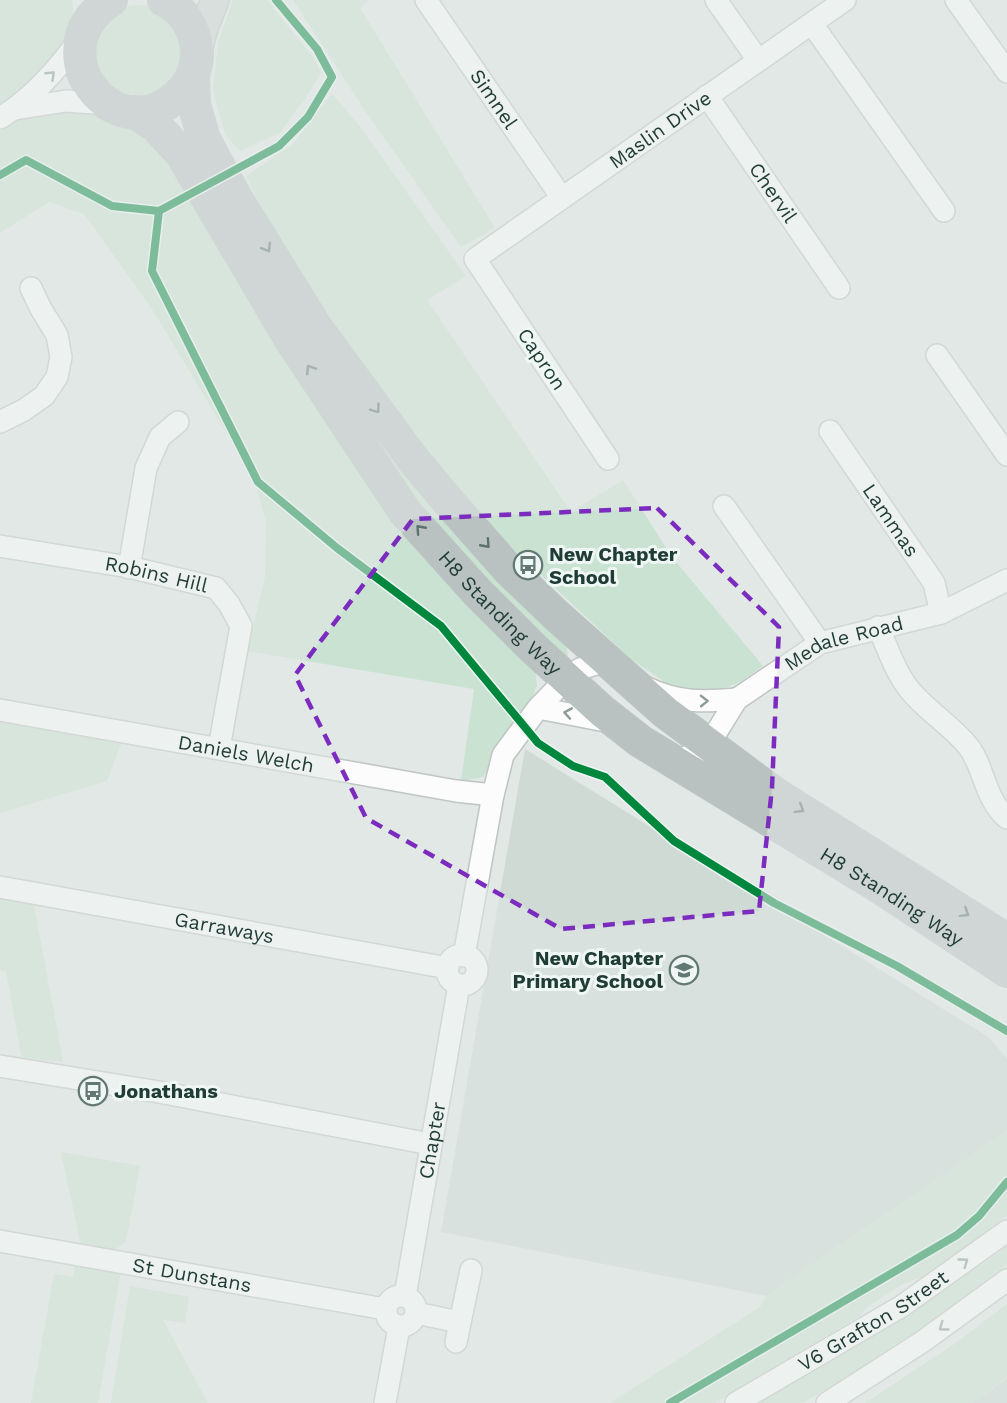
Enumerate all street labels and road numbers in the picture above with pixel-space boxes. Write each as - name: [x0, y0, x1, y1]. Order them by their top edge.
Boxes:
- street label: Simnel: [465, 64, 523, 133]
- street label: Maslin Drive: [604, 85, 716, 174]
- street label: Chervil: [744, 158, 802, 227]
- street label: Capron: [513, 323, 571, 395]
- street label: Lammas: [858, 479, 924, 561]
- street label: H8 Standing Way: [433, 546, 567, 681]
- street label: Robins Hill: [103, 551, 210, 598]
- street label: Medale Road: [780, 611, 906, 676]
- street label: Daniels Welch: [176, 730, 316, 778]
- street label: H8 Standing Way: [816, 842, 969, 951]
- street label: Garraways: [173, 907, 276, 948]
- street label: Chapter: [414, 1100, 451, 1181]
- street label: St Dunstans: [131, 1253, 253, 1297]
- street label: V6 Grafton Street: [794, 1265, 953, 1376]

